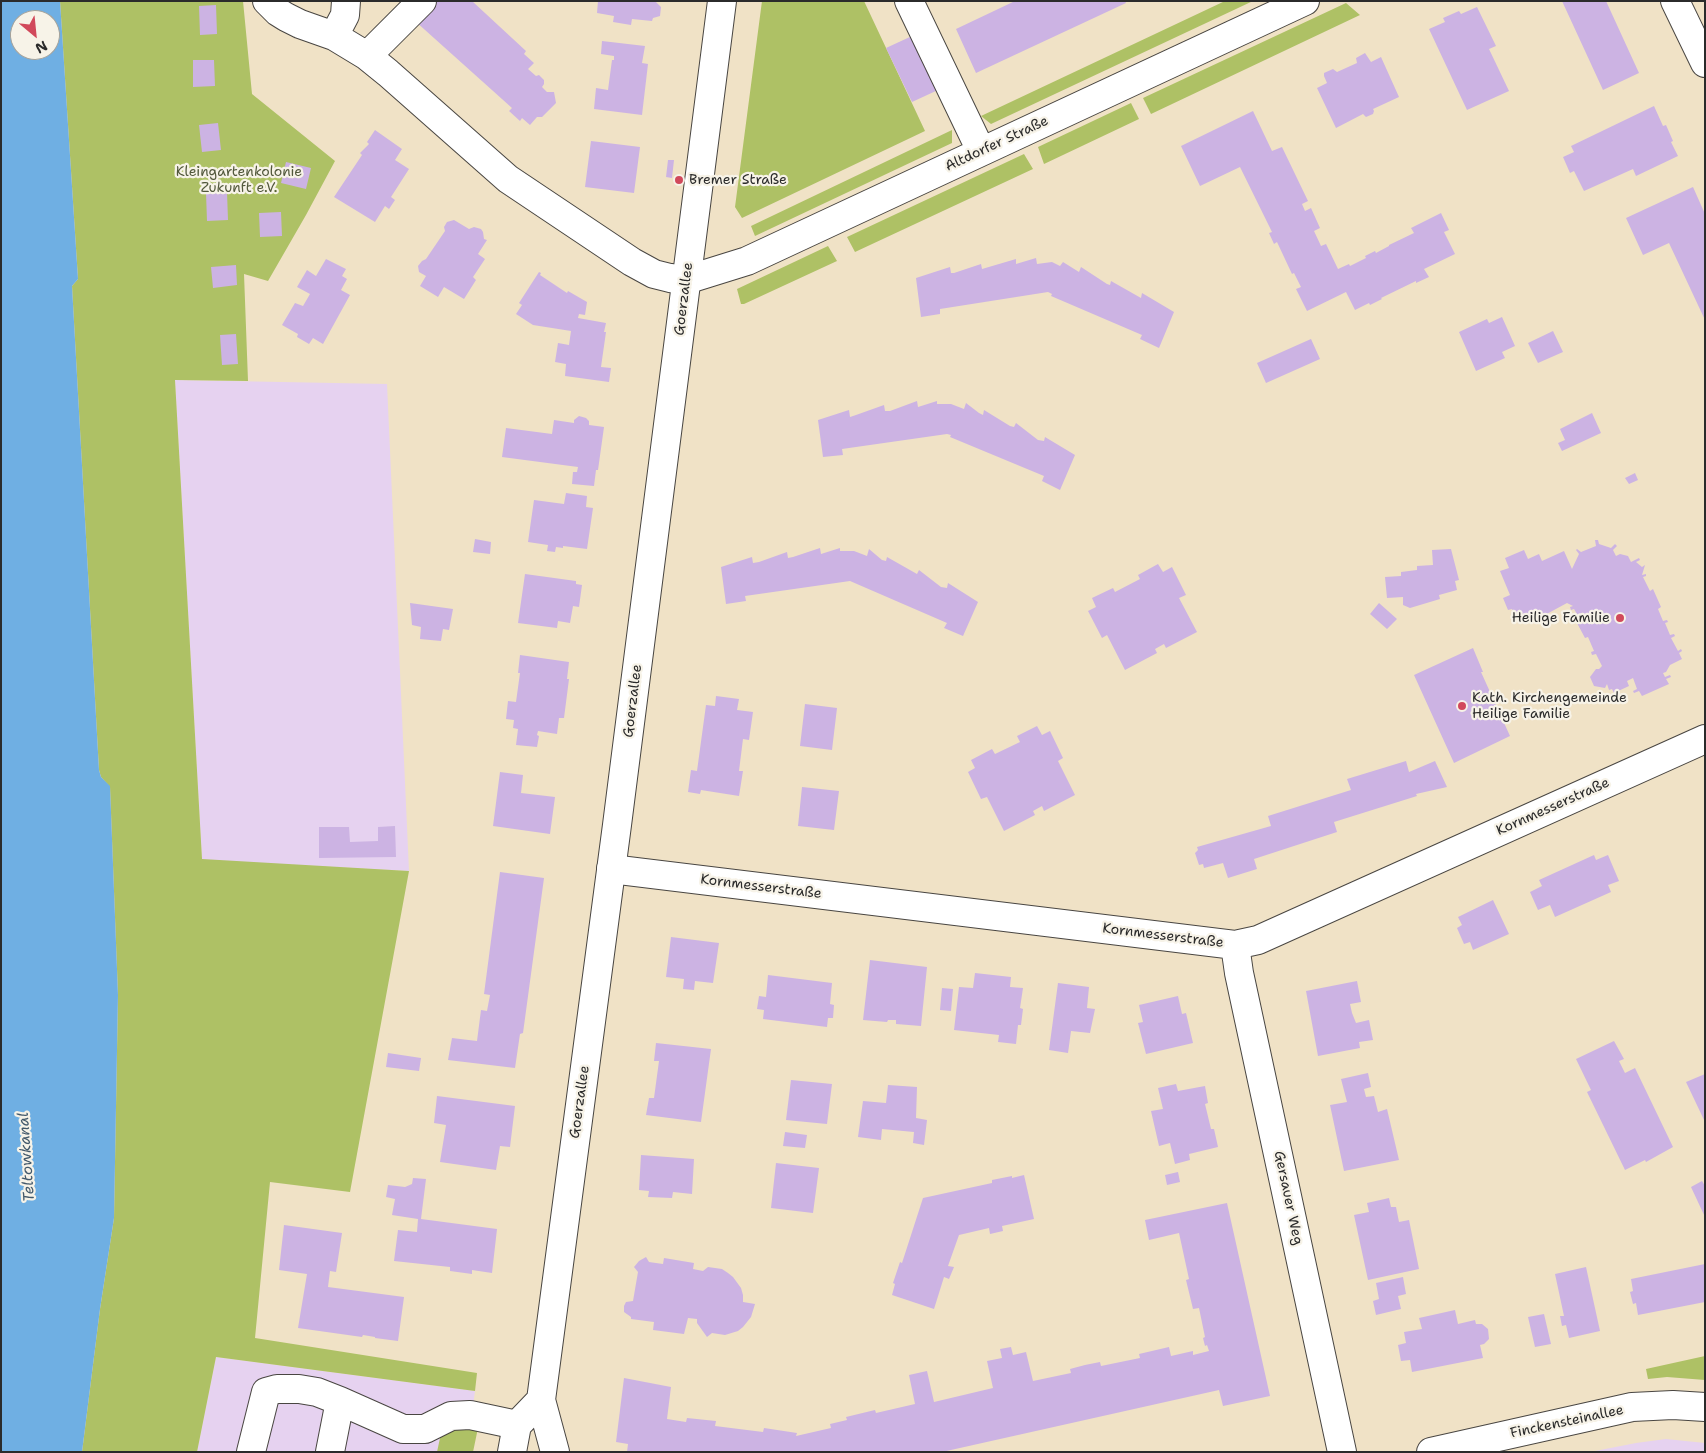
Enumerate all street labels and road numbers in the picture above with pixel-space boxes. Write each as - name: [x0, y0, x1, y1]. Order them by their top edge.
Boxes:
- street label: Altdorfer Straße: [943, 113, 1051, 175]
- street label: Goerzallee: [671, 261, 697, 337]
- street label: Goerzallee: [620, 663, 646, 739]
- street label: Kornmesserstraße: [1494, 774, 1612, 840]
- street label: Kornmesserstraße: [699, 871, 823, 903]
- street label: Kornmesserstraße: [1101, 920, 1225, 952]
- street label: Goerzallee: [567, 1064, 593, 1140]
- street label: Gersauer Weg: [1270, 1149, 1306, 1247]
- street label: Finckensteinallee: [1509, 1402, 1625, 1442]

